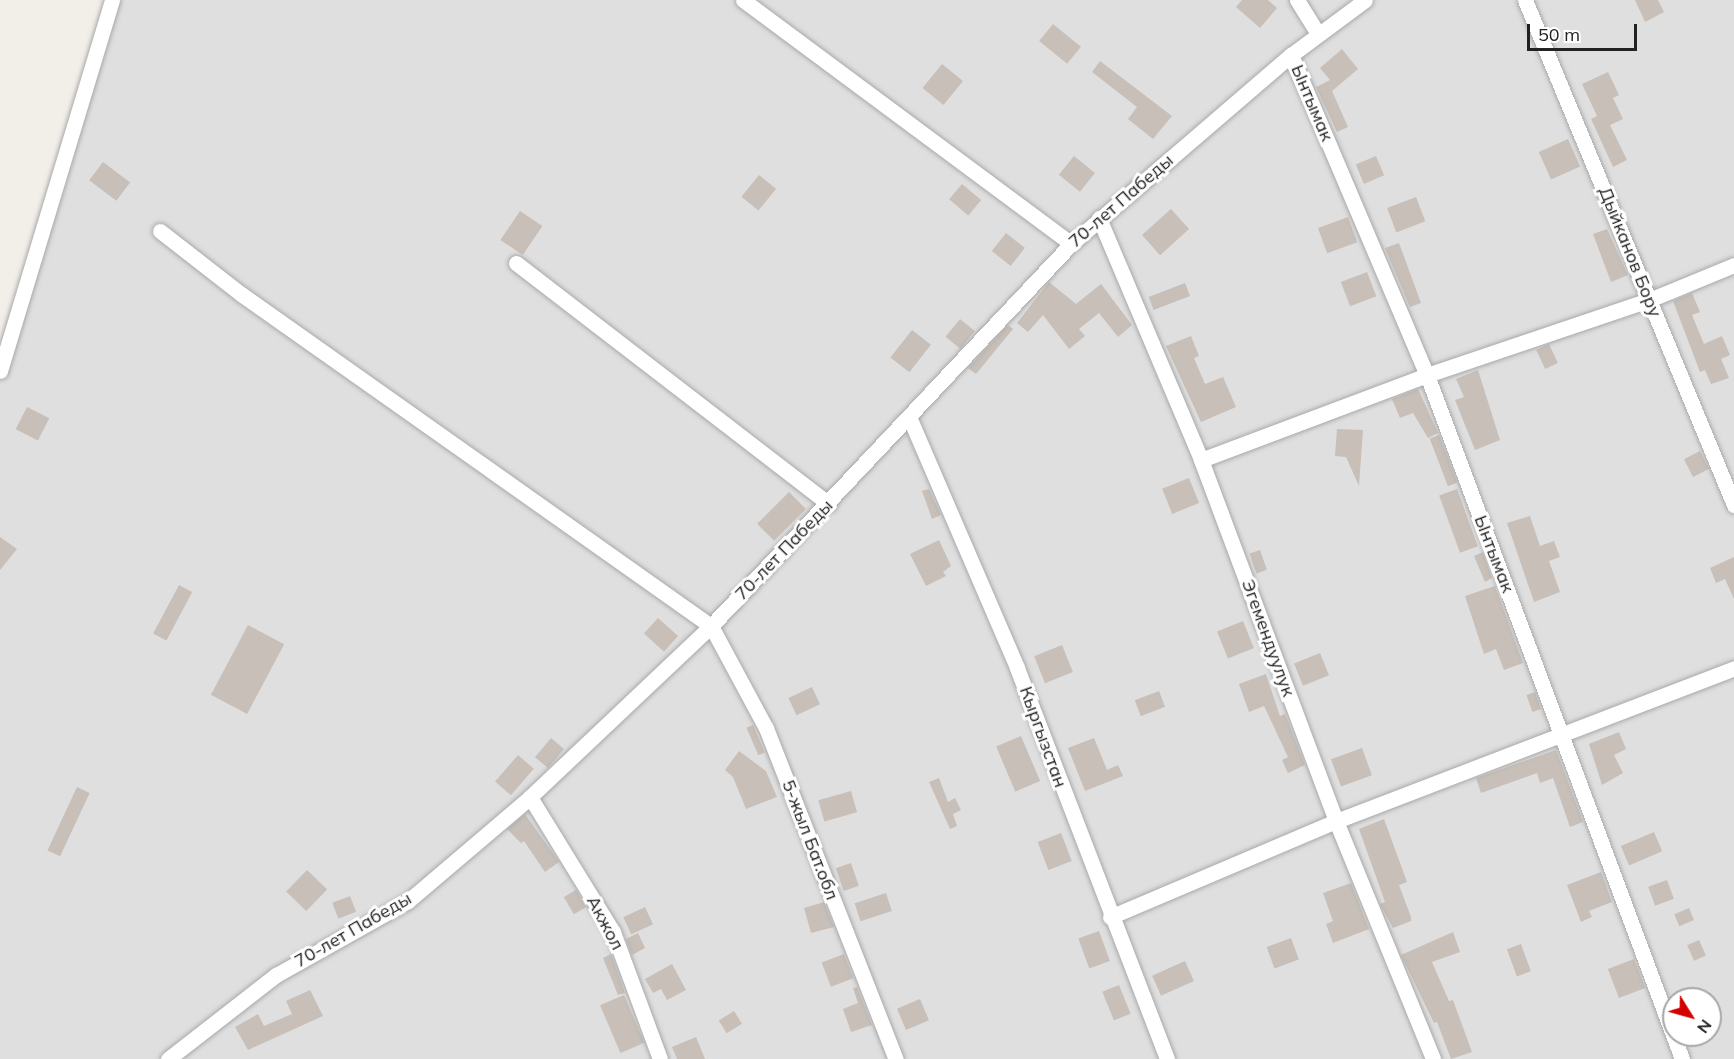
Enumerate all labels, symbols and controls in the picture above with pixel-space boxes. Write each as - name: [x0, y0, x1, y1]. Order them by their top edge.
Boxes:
- scale bar: [1530, 12, 1640, 50]
- text: 50 m: [1538, 23, 1580, 46]
- street label: Ынтымак: [1286, 62, 1338, 144]
- street label: 70-лет Пабеды: [1064, 150, 1178, 252]
- street label: Дыйканов Бору: [1594, 184, 1666, 320]
- street label: 70-лет Пабеды: [731, 495, 837, 605]
- street label: Ынтымак: [1469, 512, 1519, 596]
- street label: Эгемендуулук: [1237, 576, 1299, 700]
- street label: Кыргызстан: [1015, 684, 1071, 790]
- street label: 5-жыл Бат.обл: [777, 777, 843, 903]
- street label: 70-лет Пабеды: [291, 888, 415, 972]
- street label: Акжол: [582, 892, 628, 954]
- north arrow: [1662, 987, 1722, 1047]
- text: N: [1693, 1016, 1716, 1037]

